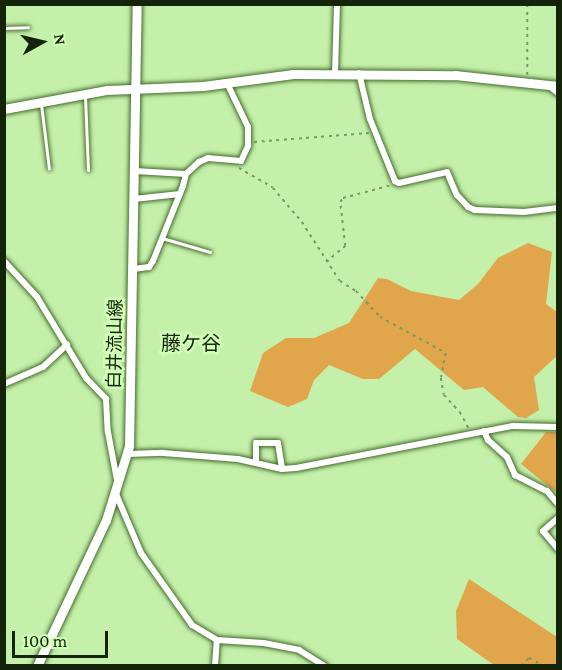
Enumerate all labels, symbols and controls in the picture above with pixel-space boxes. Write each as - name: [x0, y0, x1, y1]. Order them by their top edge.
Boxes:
- north arrow: [12, 12, 72, 72]
- text: N: [51, 33, 69, 46]
- street label: 白井流山線: [103, 299, 127, 389]
- district label: 藤ケ谷: [161, 331, 221, 355]
- scale bar: [15, 619, 111, 657]
- text: 100 m: [23, 631, 67, 651]

